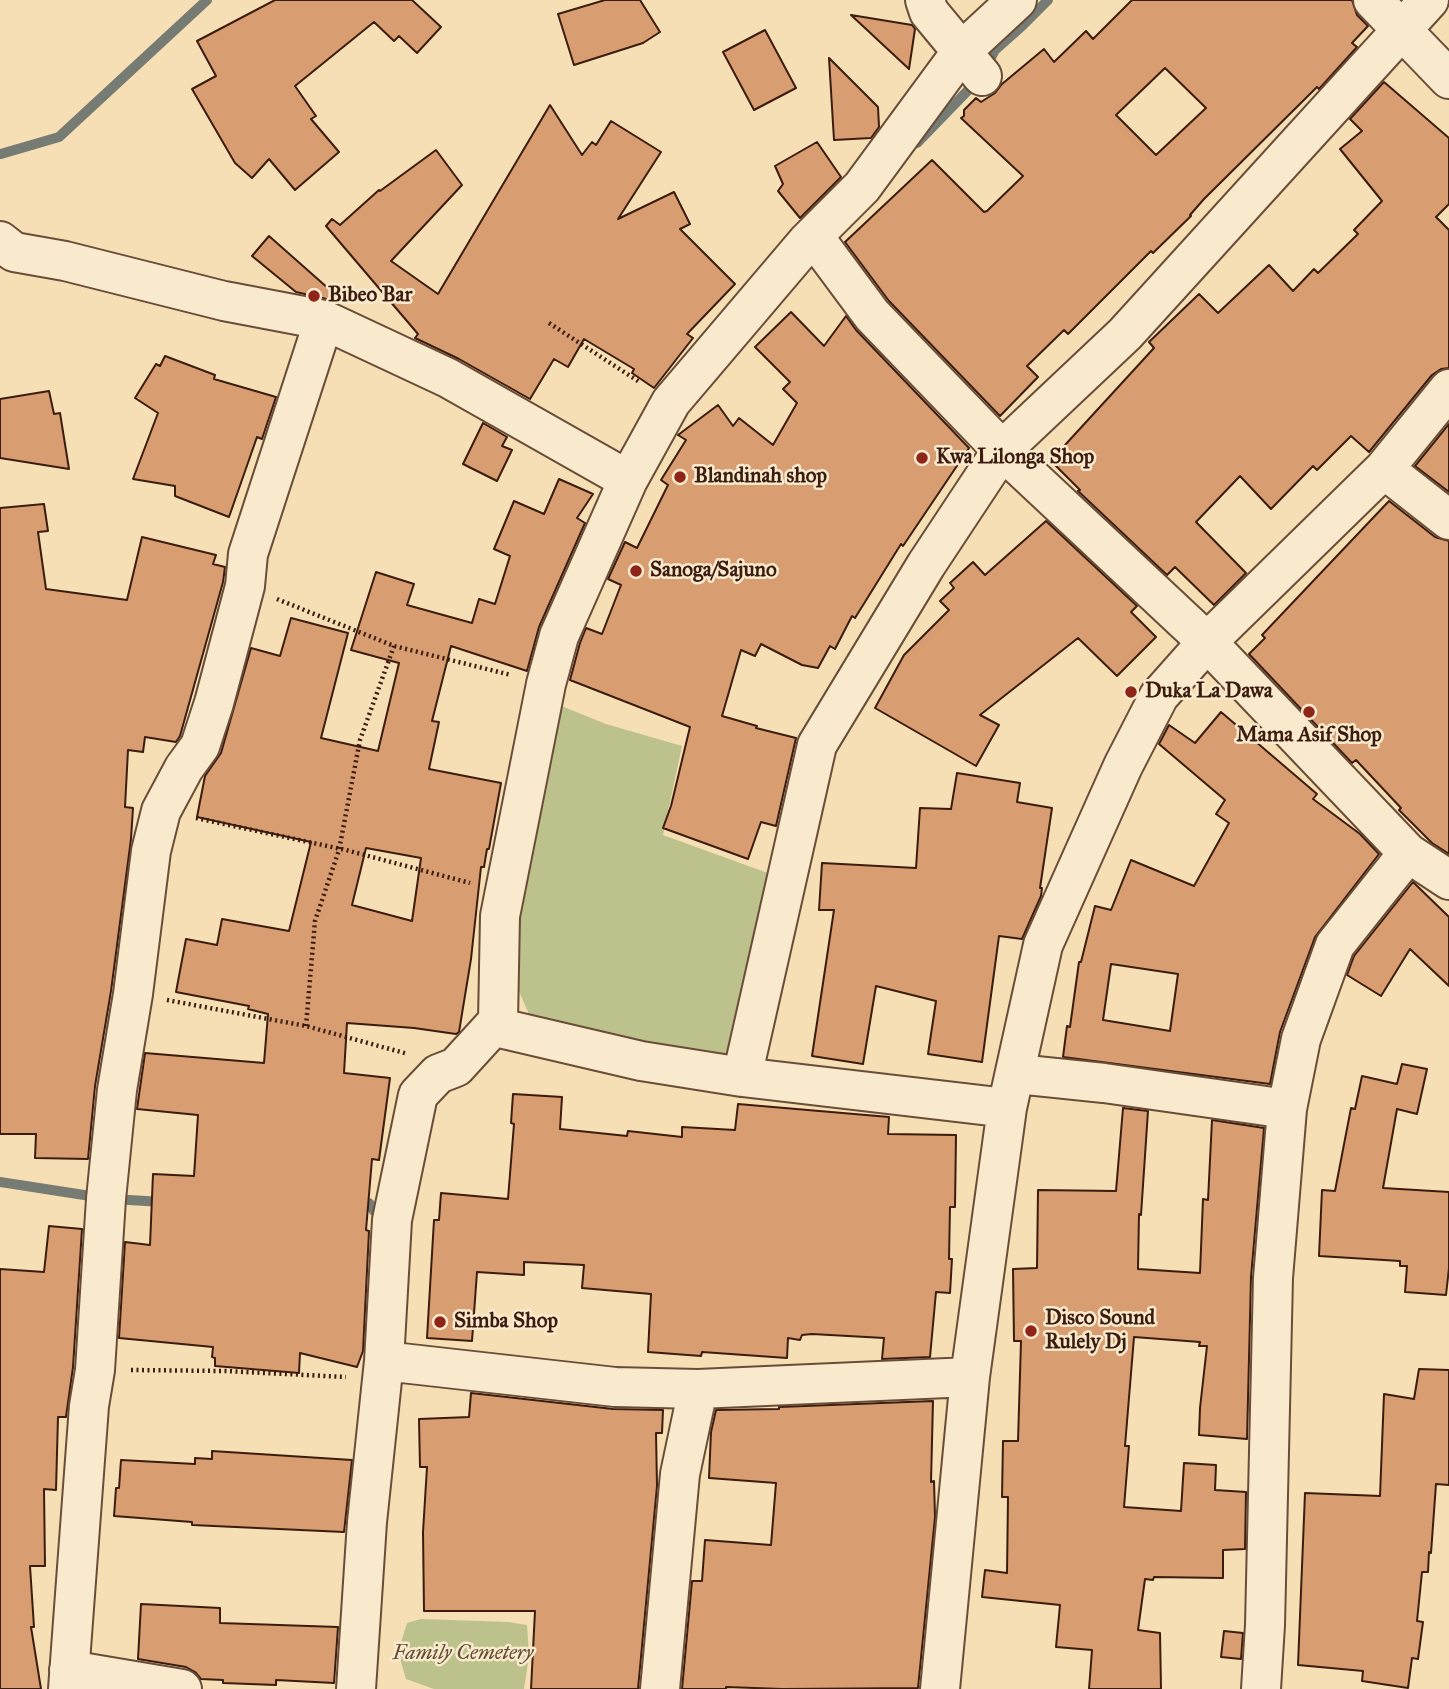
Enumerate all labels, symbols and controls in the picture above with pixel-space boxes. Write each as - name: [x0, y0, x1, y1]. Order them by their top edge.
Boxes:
- place label: Bibeo Bar: [328, 283, 412, 309]
- marker: Bibeo Bar: [306, 288, 322, 304]
- place label: Kwa Lilonga Shop: [936, 445, 1094, 471]
- marker: Kwa Lilonga Shop: [914, 450, 930, 466]
- place label: Blandinah shop: [694, 464, 827, 490]
- marker: Blandinah shop: [672, 469, 688, 485]
- place label: Sanoga/Sajuno: [650, 558, 777, 584]
- marker: Sanoga/Sajuno: [628, 563, 644, 579]
- place label: Duka La Dawa: [1145, 679, 1273, 705]
- marker: Duka La Dawa: [1123, 684, 1139, 700]
- marker: Mama Asif Shop: [1301, 704, 1317, 720]
- place label: Mama Asif Shop: [1236, 723, 1382, 749]
- place label: Disco Sound Rulely Dj: [1045, 1306, 1155, 1356]
- place label: Simba Shop: [454, 1309, 558, 1335]
- marker: Simba Shop: [432, 1314, 448, 1330]
- marker: Disco Sound Rulely Dj: [1023, 1323, 1039, 1339]
- park label: Family Cemetery: [393, 1641, 533, 1667]

